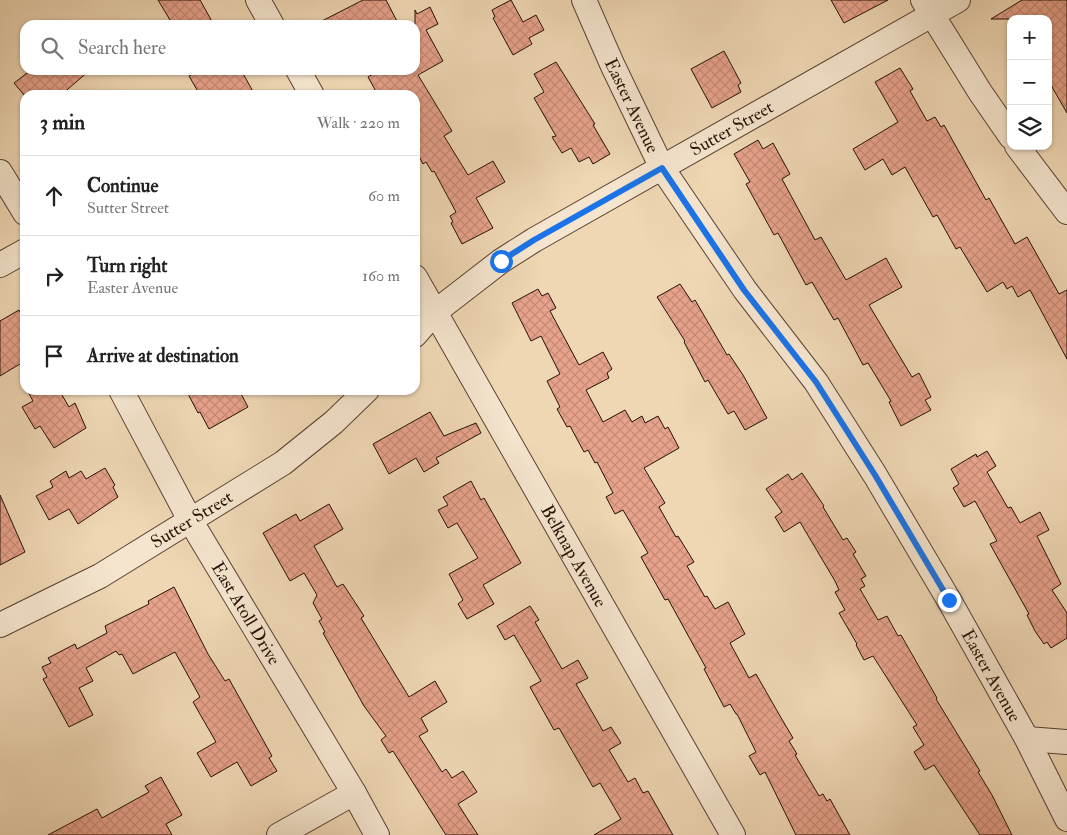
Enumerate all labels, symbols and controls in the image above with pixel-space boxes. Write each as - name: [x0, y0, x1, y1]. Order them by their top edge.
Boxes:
- map controls: [1007, 15, 1052, 150]
- button: +: [1007, 15, 1052, 60]
- search box: [20, 20, 420, 75]
- icon: search: [38, 34, 66, 62]
- text: Search here: [78, 36, 166, 60]
- street label: Easter Avenue: [599, 54, 665, 157]
- button: −: [1007, 60, 1052, 105]
- street label: Sutter Street: [686, 95, 778, 161]
- button: layers: [1007, 105, 1052, 150]
- text: 3 min: [40, 109, 85, 136]
- text: Walk · 220 m: [317, 113, 400, 133]
- text: Continue: [87, 174, 158, 198]
- icon: ahead: [40, 182, 68, 210]
- text: 60 m: [368, 186, 400, 206]
- text: Sutter Street: [87, 198, 169, 218]
- route start: [490, 250, 513, 273]
- text: Turn right: [87, 254, 167, 278]
- icon: right: [40, 262, 68, 290]
- text: 160 m: [362, 266, 400, 286]
- text: Easter Avenue: [87, 278, 178, 298]
- icon: arrive: [40, 342, 68, 370]
- text: Arrive at destination: [87, 344, 239, 368]
- street label: Sutter Street: [146, 485, 237, 553]
- street label: Belknap Avenue: [536, 501, 612, 612]
- street label: East Atoll Drive: [206, 558, 286, 669]
- route end: [938, 589, 961, 612]
- street label: Easter Avenue: [956, 625, 1027, 726]

